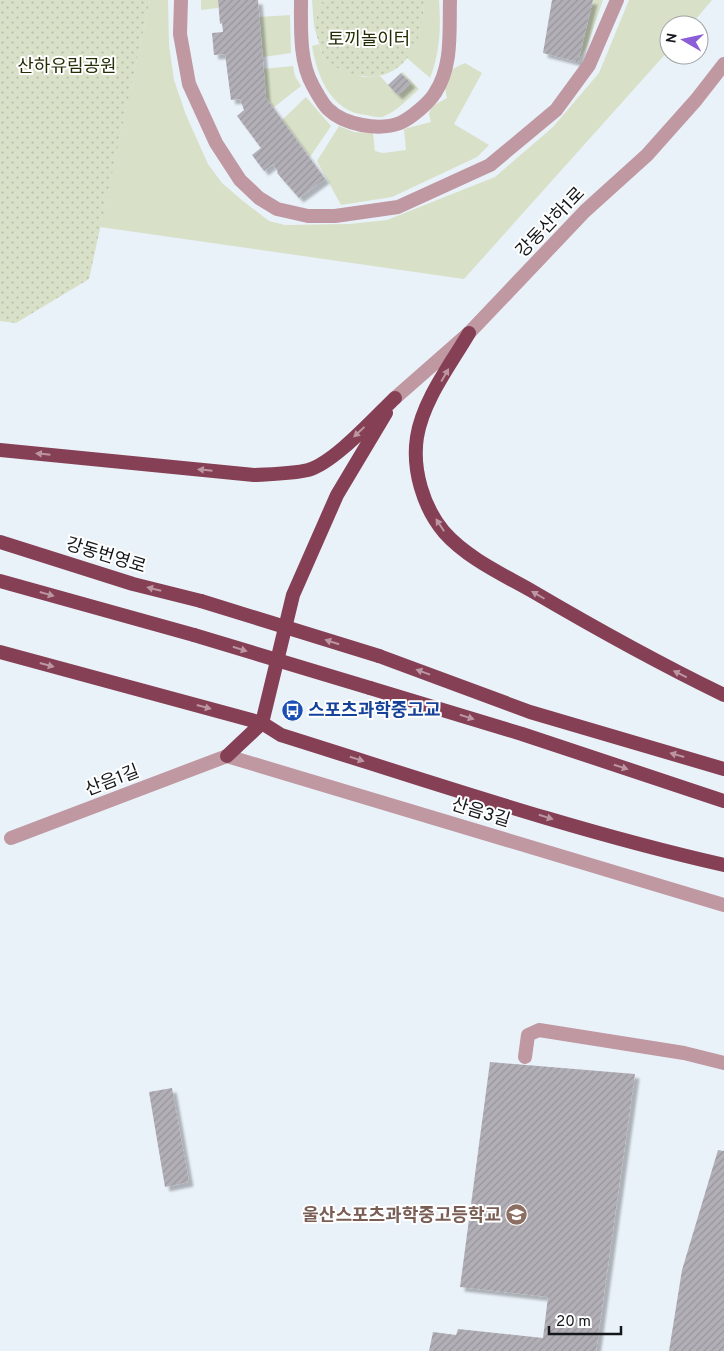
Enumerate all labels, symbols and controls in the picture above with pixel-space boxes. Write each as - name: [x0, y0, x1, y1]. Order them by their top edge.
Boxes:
- north arrow: [659, 15, 709, 65]
- park label: 토끼놀이터: [328, 29, 410, 52]
- text: N: [663, 32, 682, 45]
- park label: 산하유림공원: [17, 56, 117, 79]
- street label: 강동산하1로: [512, 183, 590, 263]
- one-way arrow: [441, 367, 449, 382]
- one-way arrow: [353, 426, 365, 438]
- one-way arrow: [35, 450, 51, 458]
- one-way arrow: [197, 466, 213, 474]
- one-way arrow: [435, 519, 445, 532]
- street label: 강동번영로: [63, 533, 149, 580]
- one-way arrow: [146, 585, 161, 593]
- one-way arrow: [40, 591, 55, 599]
- one-way arrow: [531, 591, 546, 599]
- one-way arrow: [324, 637, 339, 645]
- one-way arrow: [233, 645, 248, 653]
- one-way arrow: [40, 661, 55, 669]
- one-way arrow: [415, 668, 430, 676]
- one-way arrow: [673, 670, 687, 678]
- bus stop icon: 스포츠과학중고교: [280, 698, 304, 722]
- place label: 스포츠과학중고교: [308, 700, 440, 723]
- one-way arrow: [196, 703, 212, 711]
- one-way arrow: [459, 714, 474, 722]
- one-way arrow: [670, 750, 685, 758]
- one-way arrow: [350, 755, 365, 763]
- street label: 산음1길: [82, 761, 143, 802]
- one-way arrow: [614, 764, 629, 771]
- street label: 산음3길: [448, 794, 513, 833]
- one-way arrow: [538, 814, 553, 822]
- school or university icon: 울산스포츠과학중고등학교: [505, 1203, 529, 1227]
- place label: 울산스포츠과학중고등학교: [302, 1205, 501, 1228]
- scale bar: [549, 1304, 622, 1336]
- text: 20 m: [556, 1313, 591, 1332]

